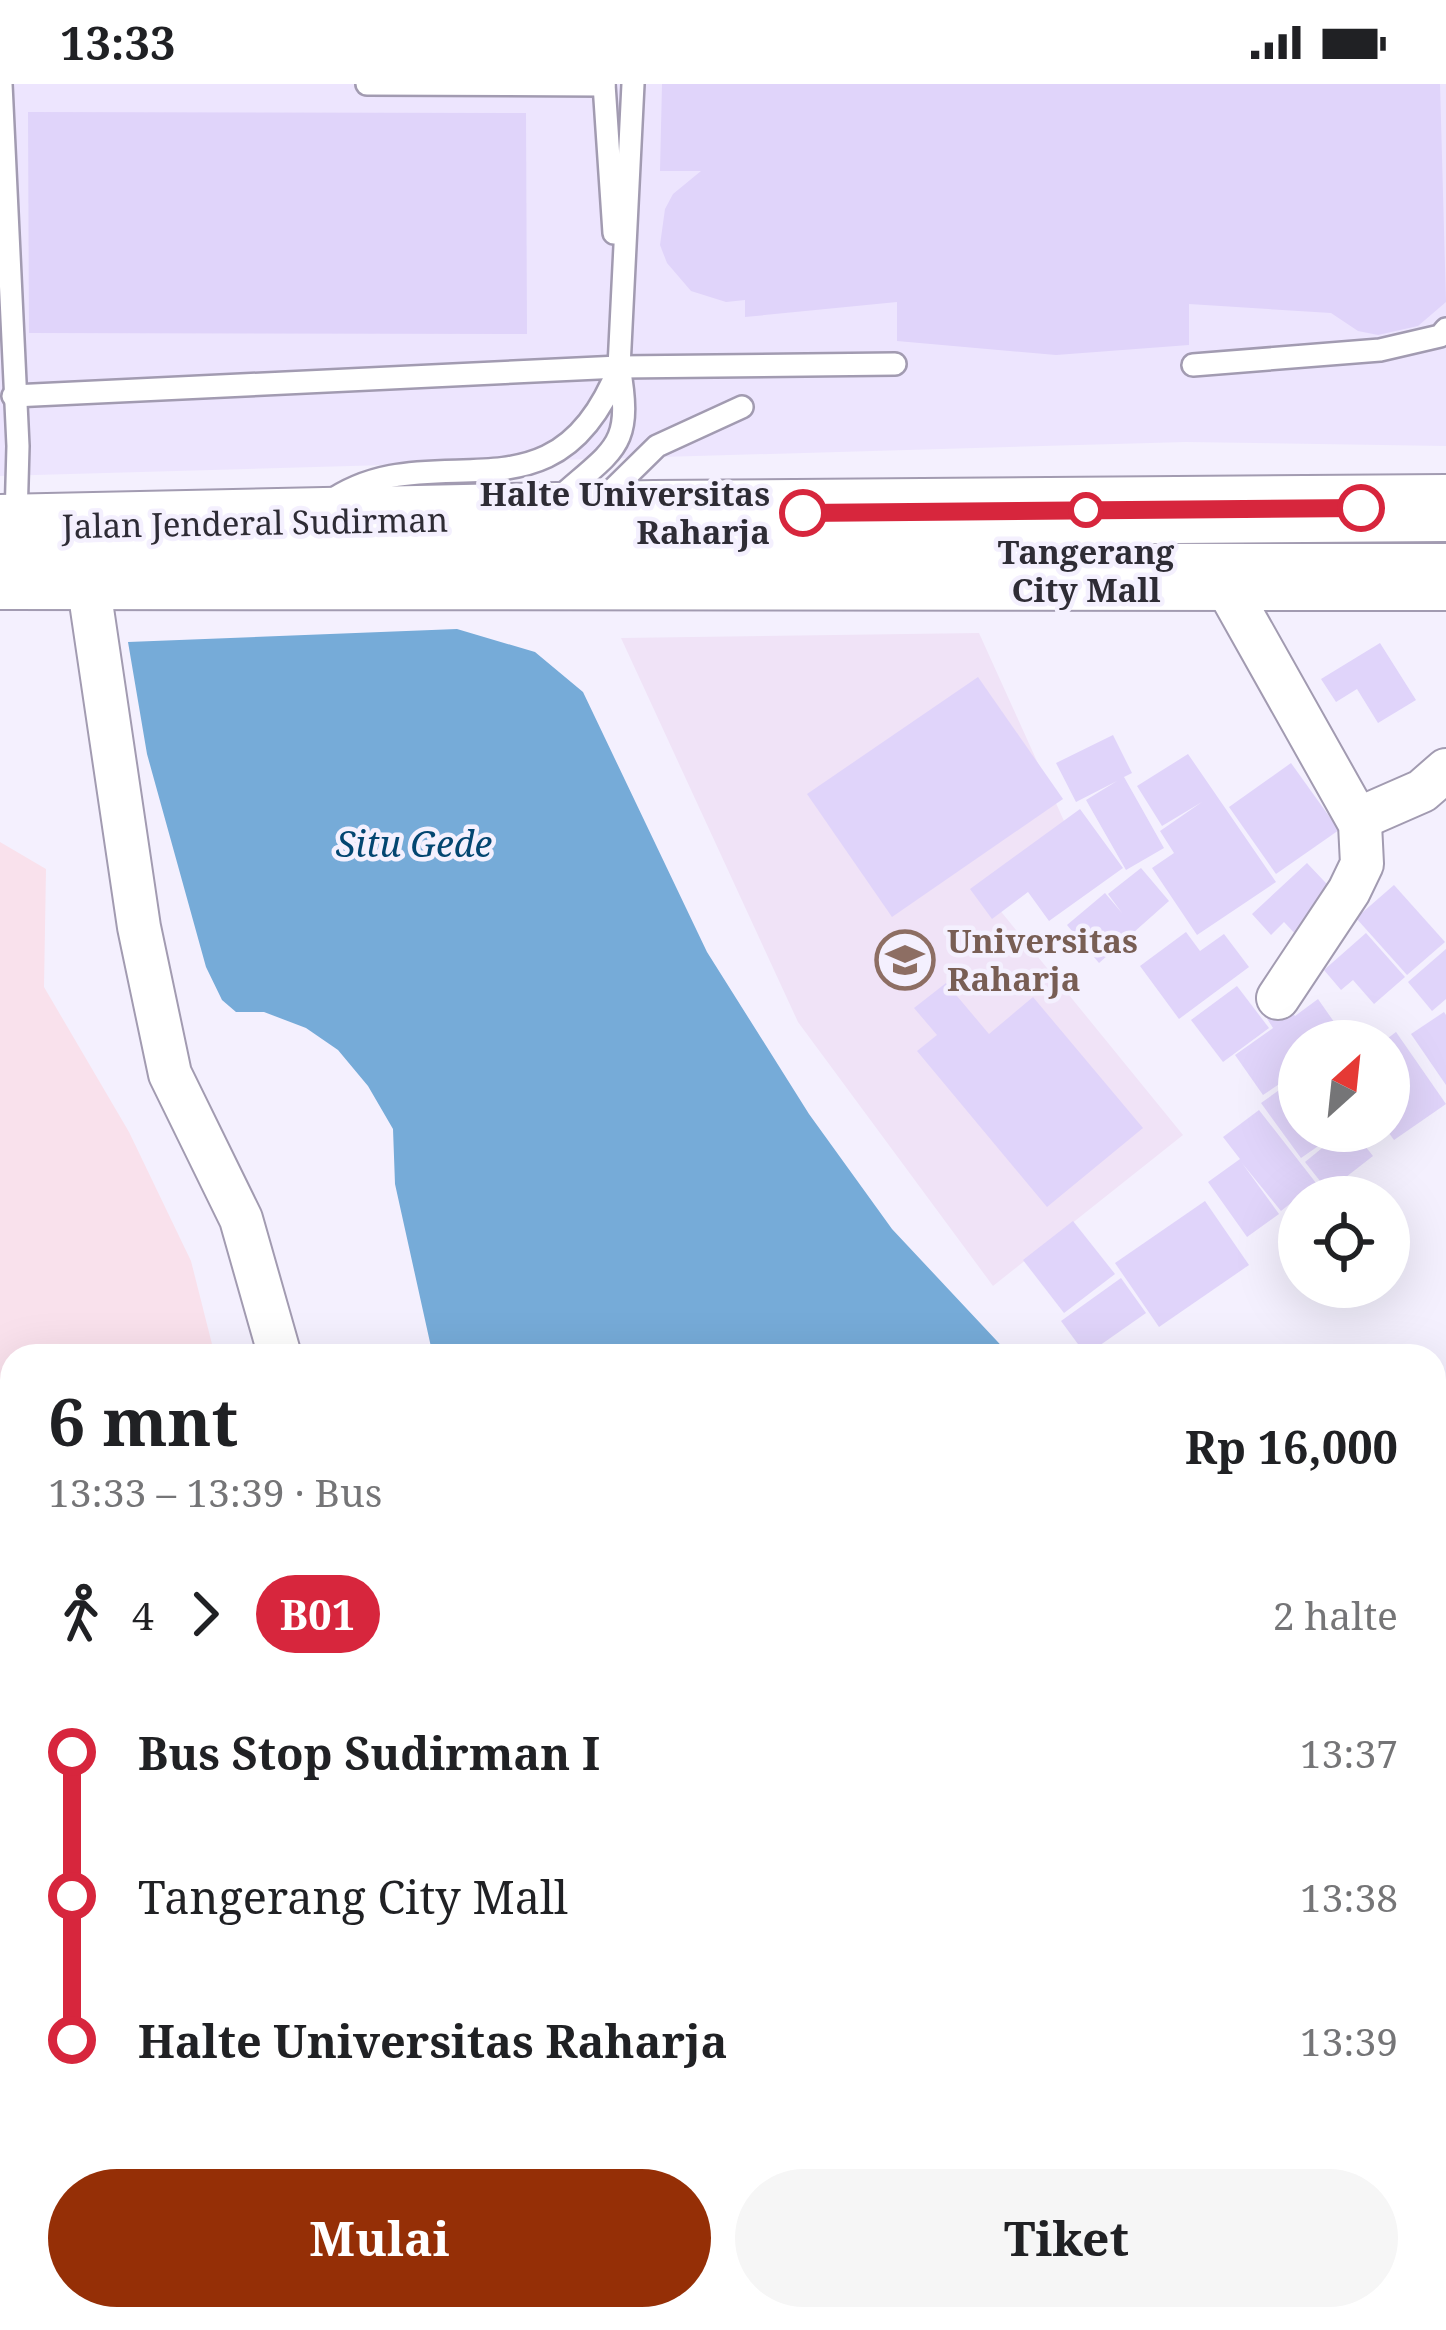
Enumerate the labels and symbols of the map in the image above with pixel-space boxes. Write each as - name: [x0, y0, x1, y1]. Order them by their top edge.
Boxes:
- place label: Halte Universitas Raharja: [480, 471, 770, 554]
- unlabelled marker: [1339, 486, 1383, 530]
- marker: Halte Universitas Raharja: [781, 491, 825, 535]
- marker: Tangerang City Mall: [1070, 494, 1102, 526]
- street label: Jalan Jenderal Sudirman: [60, 497, 448, 548]
- place label: Tangerang City Mall: [998, 529, 1175, 612]
- water label: Situ Gede: [336, 819, 493, 868]
- place label: Universitas Raharja: [947, 918, 1138, 1001]
- school or university icon: Universitas Raharja: [874, 929, 936, 991]
- north arrow: [1278, 1020, 1410, 1152]

